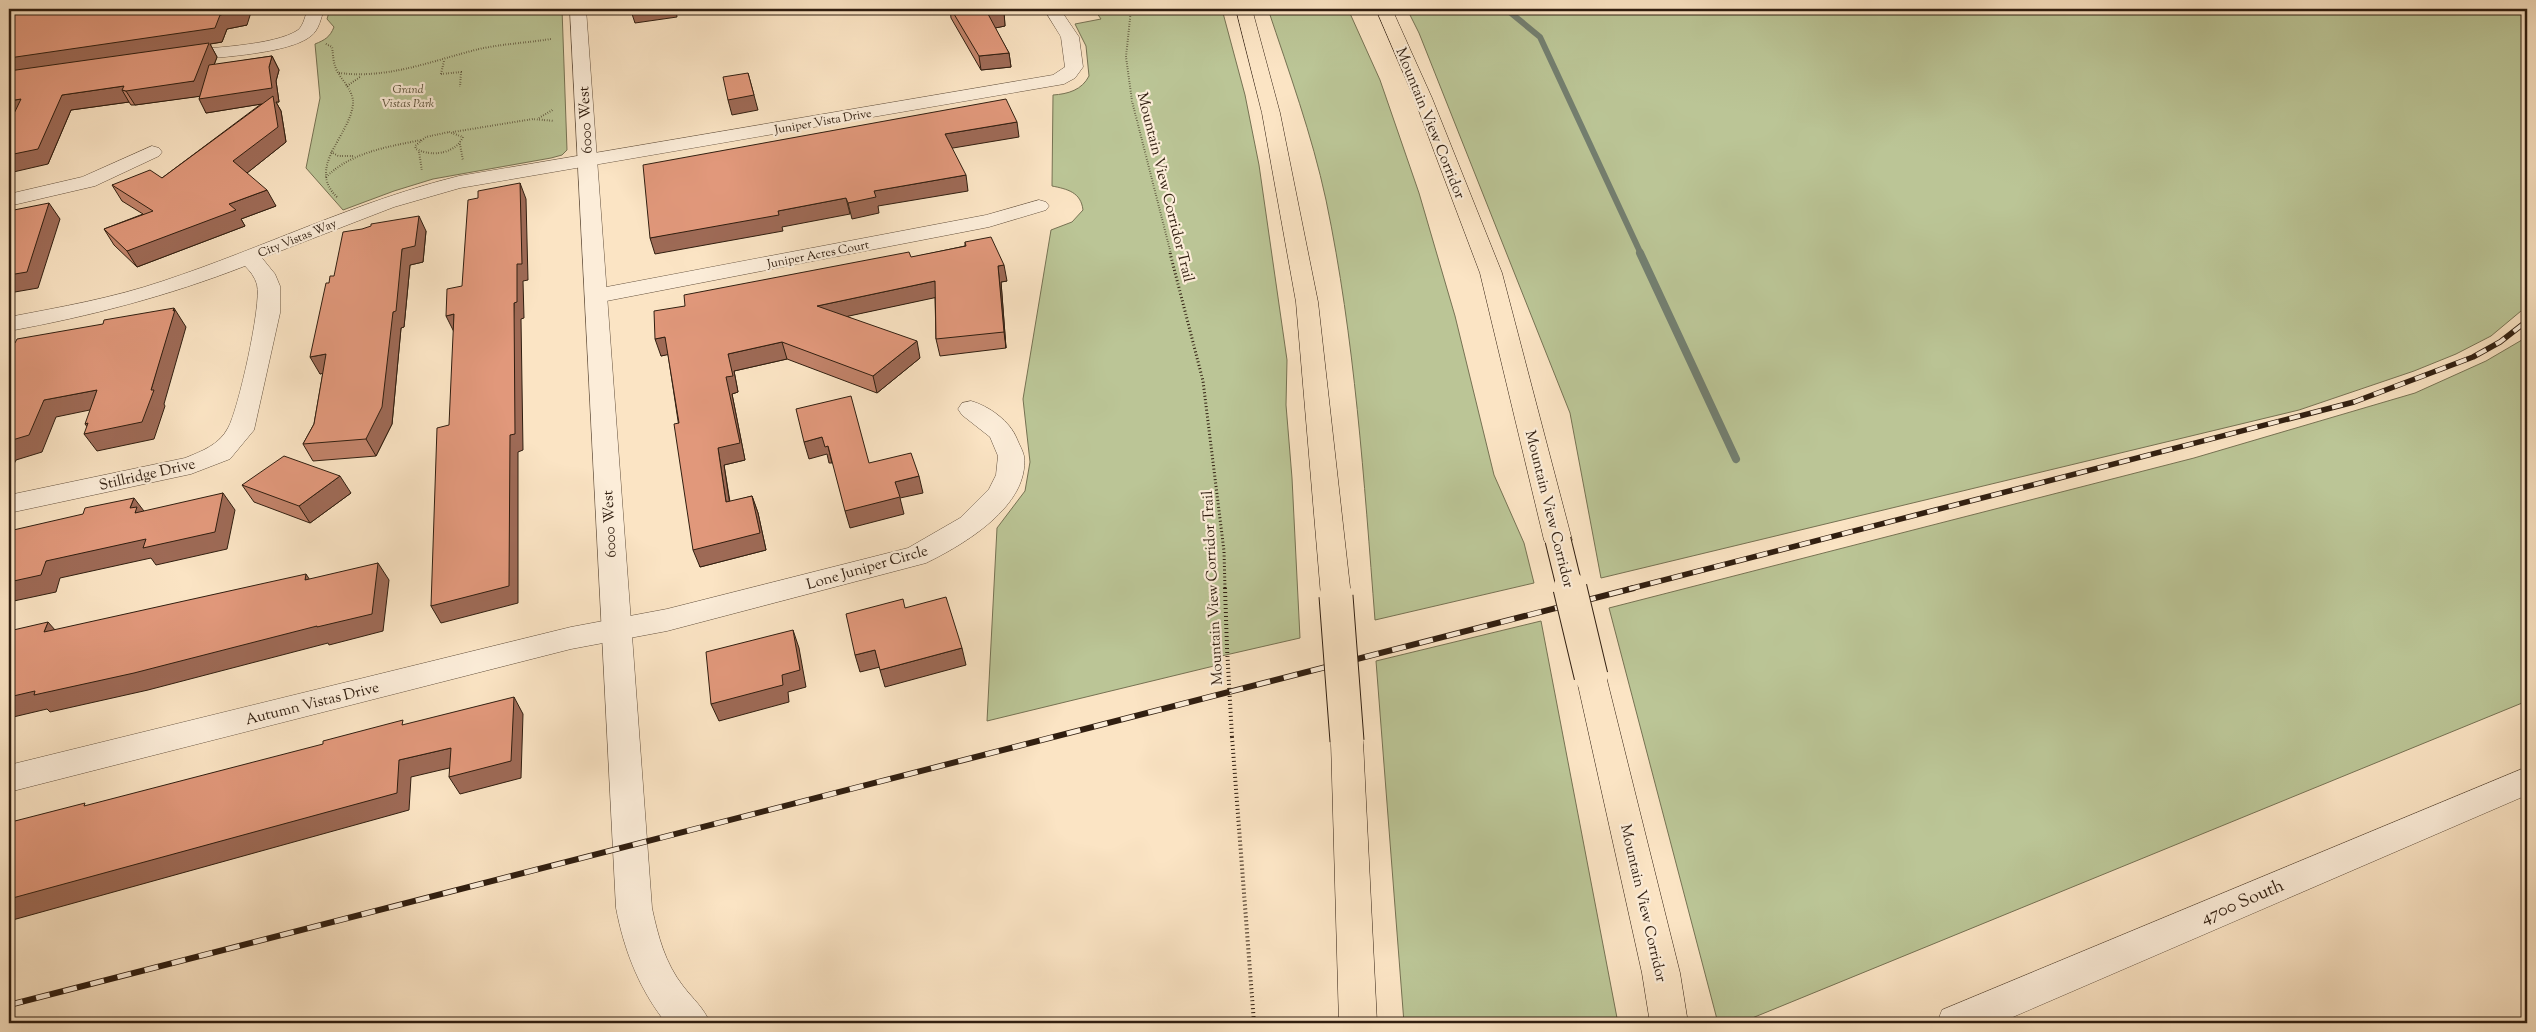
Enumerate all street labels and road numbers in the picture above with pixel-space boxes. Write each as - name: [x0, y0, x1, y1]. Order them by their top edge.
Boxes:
- street label: Mountain View Corridor: [1390, 45, 1470, 203]
- street label: 6000 West: [574, 86, 599, 154]
- street label: Mountain View Corridor Trail: [1131, 90, 1198, 284]
- street label: Juniper Vista Drive: [772, 105, 874, 140]
- street label: City Vistas Way: [255, 215, 339, 263]
- street label: Juniper Acres Court: [765, 236, 871, 274]
- street label: Mountain View Corridor: [1519, 428, 1578, 591]
- street label: Stillridge Drive: [97, 454, 198, 497]
- street label: 6000 West: [598, 490, 623, 558]
- street label: Mountain View Corridor Trail: [1198, 490, 1229, 686]
- street label: Lone Juniper Circle: [804, 541, 931, 596]
- street label: Autumn Vistas Drive: [243, 678, 381, 731]
- street label: Mountain View Corridor: [1614, 822, 1671, 985]
- street label: 4700 South: [2197, 873, 2289, 932]

